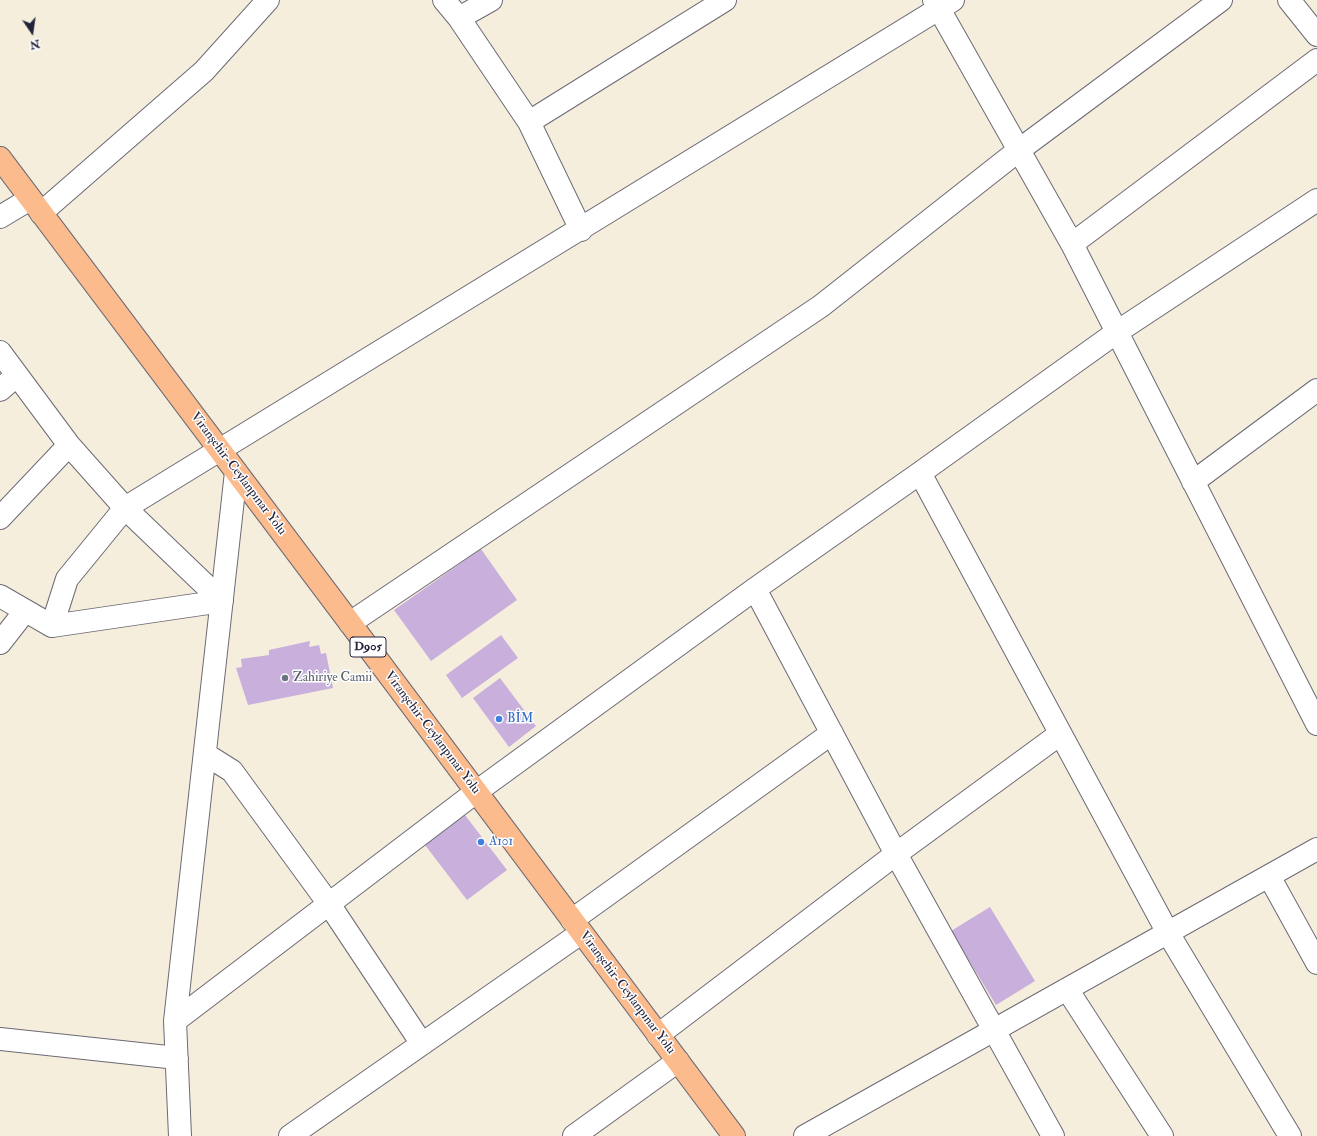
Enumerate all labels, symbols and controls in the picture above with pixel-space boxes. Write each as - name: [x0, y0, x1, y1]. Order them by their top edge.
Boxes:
- north arrow: [12, 12, 52, 52]
- text: N: [29, 37, 41, 52]
- street label: Viranşehir-Ceylanpınar Yolu: [187, 410, 289, 538]
- road number: D905: [350, 637, 386, 657]
- street label: Viranşehir-Ceylanpınar Yolu: [381, 669, 483, 797]
- place label: Zahiriye Camii: [293, 670, 372, 686]
- marker: Zahiriye Camii: [280, 673, 290, 683]
- place label: BİM: [507, 711, 533, 727]
- marker: BİM: [494, 714, 504, 724]
- place label: A101: [489, 834, 513, 850]
- marker: A101: [476, 837, 486, 847]
- street label: Viranşehir-Ceylanpınar Yolu: [576, 929, 678, 1057]

